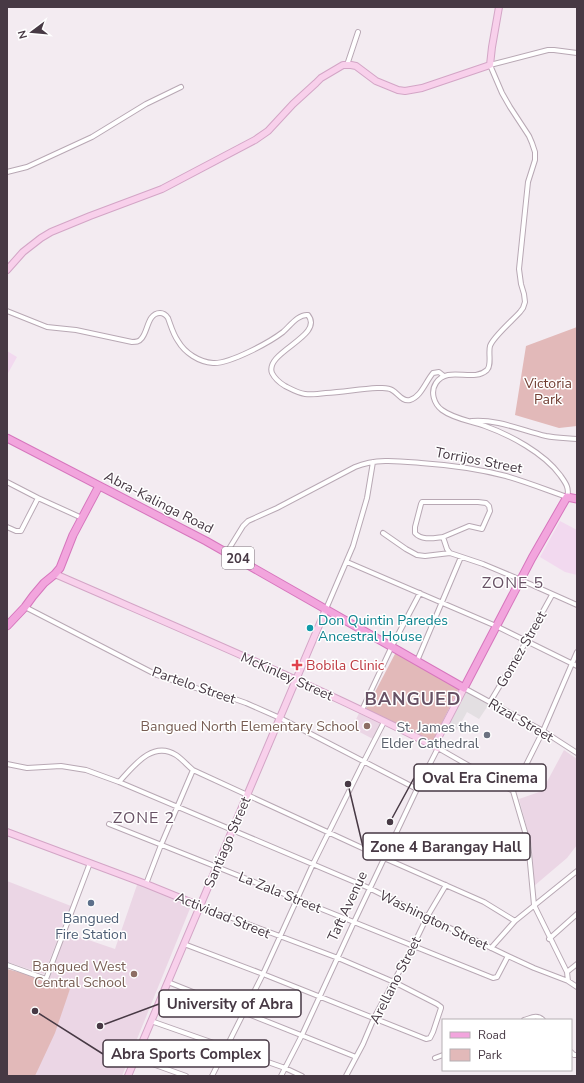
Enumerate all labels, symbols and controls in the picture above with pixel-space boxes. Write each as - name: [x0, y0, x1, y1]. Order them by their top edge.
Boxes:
- north arrow: [12, 12, 52, 52]
- text: N: [15, 29, 31, 41]
- park label: Victoria Park: [523, 374, 572, 409]
- street label: Torrijos Street: [434, 443, 524, 478]
- street label: Abra-Kalinga Road: [101, 467, 217, 538]
- road number: 204: [222, 547, 254, 569]
- district label: ZONE 5: [482, 572, 544, 594]
- street label: Gomez Street: [492, 607, 551, 691]
- place label: Don Quintin Paredes Ancestral House: [318, 611, 448, 646]
- marker: Don Quintin Paredes Ancestral House: [305, 623, 315, 633]
- street label: McKinley Street: [238, 648, 336, 705]
- place label: Bobila Clinic: [306, 656, 385, 675]
- marker: Bobila Clinic: [291, 659, 303, 671]
- street label: Partelo Street: [149, 662, 238, 709]
- district label: BANGUED: [364, 687, 462, 711]
- street label: Rizal Street: [485, 694, 557, 747]
- place label: Bangued North Elementary School: [141, 717, 360, 736]
- place label: St. James the Elder Cathedral: [381, 718, 480, 753]
- marker: Bangued North Elementary School: [362, 721, 372, 731]
- marker: St. James the Elder Cathedral: [482, 730, 492, 740]
- callout: Oval Era Cinema: [414, 764, 546, 791]
- text: Oval Era Cinema: [422, 768, 538, 788]
- street label: Santiago Street: [200, 794, 255, 891]
- district label: ZONE 2: [113, 807, 175, 829]
- callout: Zone 4 Barangay Hall: [363, 833, 530, 860]
- text: Zone 4 Barangay Hall: [370, 837, 522, 857]
- street label: La Zala Street: [236, 867, 324, 918]
- street label: Taft Avenue: [323, 868, 372, 944]
- street label: Washington Street: [376, 886, 491, 955]
- street label: Actividad Street: [173, 888, 273, 943]
- marker: Bangued Fire Station: [86, 898, 96, 908]
- place label: Bangued Fire Station: [55, 909, 127, 944]
- street label: Arellano Street: [365, 933, 426, 1027]
- place label: Bangued West Central School: [32, 957, 127, 992]
- marker: Bangued West Central School: [129, 969, 139, 979]
- callout: University of Abra: [159, 990, 301, 1017]
- text: University of Abra: [167, 994, 293, 1014]
- legend: [442, 1019, 572, 1071]
- text: Road: [478, 1027, 506, 1043]
- callout: Abra Sports Complex: [103, 1040, 269, 1067]
- text: Abra Sports Complex: [111, 1044, 262, 1064]
- text: Park: [478, 1047, 503, 1063]

